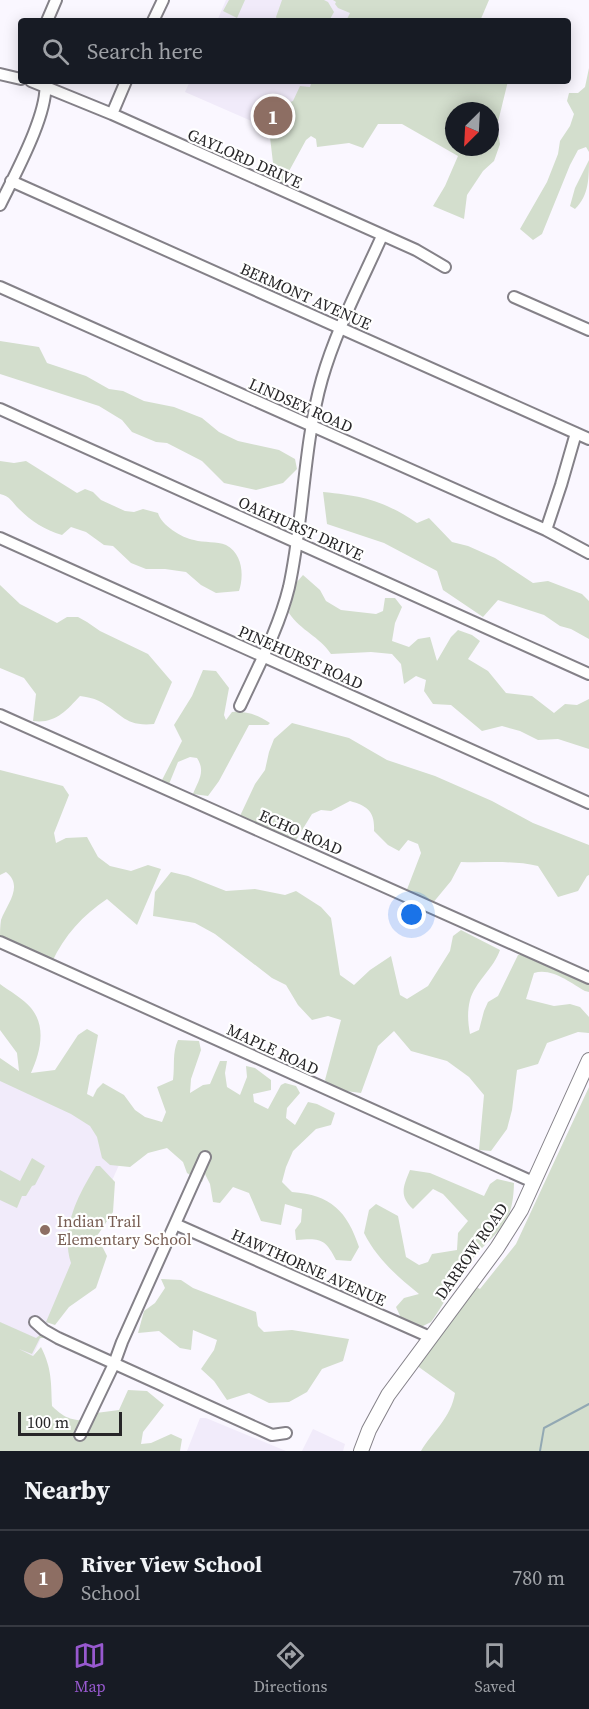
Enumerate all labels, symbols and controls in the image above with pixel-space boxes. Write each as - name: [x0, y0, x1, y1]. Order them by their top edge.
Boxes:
- search box: [18, 18, 571, 84]
- icon: search: [39, 35, 72, 68]
- text: Search here: [87, 36, 203, 66]
- pin: 1: [254, 94, 292, 138]
- north arrow: [445, 102, 499, 156]
- street label: GAYLORD DRIVE: [184, 123, 306, 193]
- street label: BERMONT AVENUE: [237, 257, 375, 335]
- street label: LINDSEY ROAD: [246, 372, 356, 438]
- street label: OAKHURST DRIVE: [235, 491, 367, 566]
- street label: PINEHURST ROAD: [235, 620, 367, 694]
- street label: ECHO ROAD: [256, 804, 346, 860]
- your location: [397, 900, 426, 929]
- street label: MAPLE ROAD: [223, 1018, 323, 1080]
- street label: DARROW ROAD: [429, 1198, 513, 1304]
- place label: Indian Trail Elementary School: [57, 1210, 192, 1250]
- marker: Indian Trail Elementary School: [38, 1223, 52, 1237]
- street label: HAWTHORNE AVENUE: [228, 1223, 390, 1311]
- scale bar: [18, 1409, 122, 1436]
- text: 100 m: [27, 1411, 69, 1433]
- text: Nearby: [24, 1472, 110, 1508]
- text: River View School: [81, 1549, 262, 1579]
- text: 1: [38, 1564, 49, 1592]
- text: 780 m: [512, 1564, 565, 1592]
- text: School: [81, 1579, 141, 1607]
- tab: Map: [73, 1639, 106, 1697]
- tab: Directions: [253, 1639, 328, 1697]
- tab: Saved: [474, 1639, 516, 1697]

